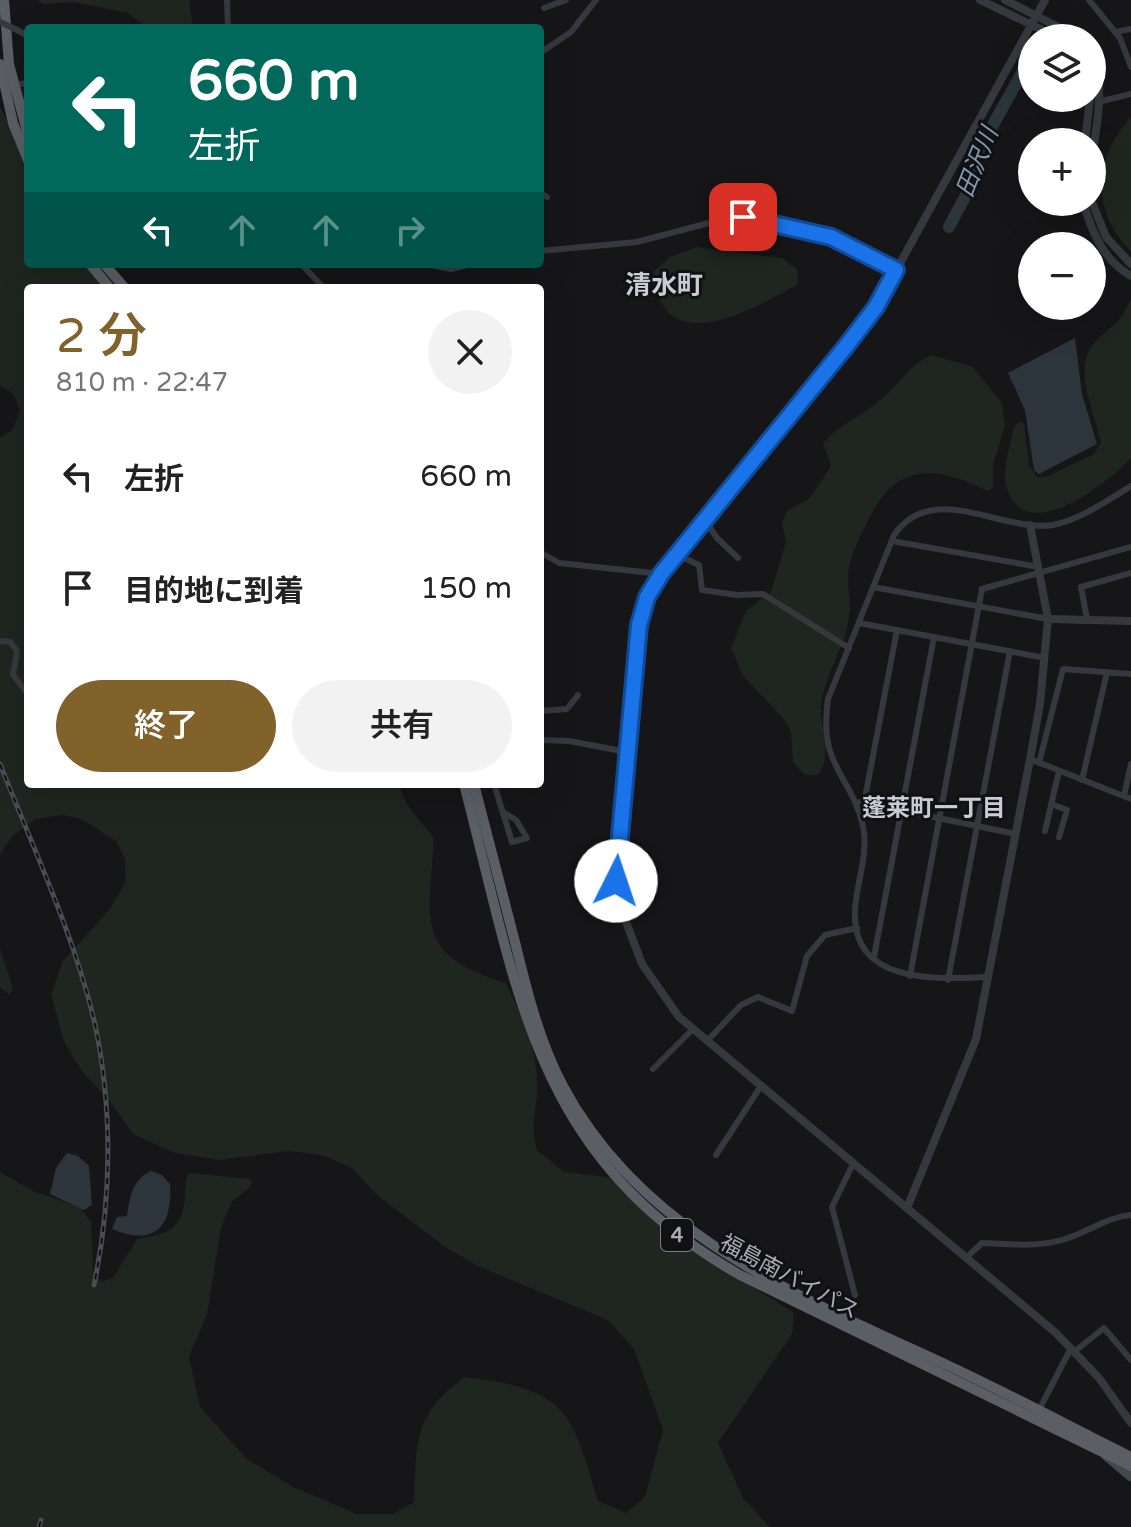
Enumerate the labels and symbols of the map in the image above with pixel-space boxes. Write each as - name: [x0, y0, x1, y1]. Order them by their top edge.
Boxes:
- water label: 田沢川: [951, 121, 1006, 201]
- pin: [709, 183, 777, 251]
- district label: 清水町: [625, 270, 703, 301]
- district label: 蓬莱町一丁目: [862, 794, 1006, 823]
- position arrow: [574, 839, 658, 923]
- road number: 4: [661, 1219, 693, 1251]
- street label: 福島南バイパス: [716, 1229, 863, 1324]

